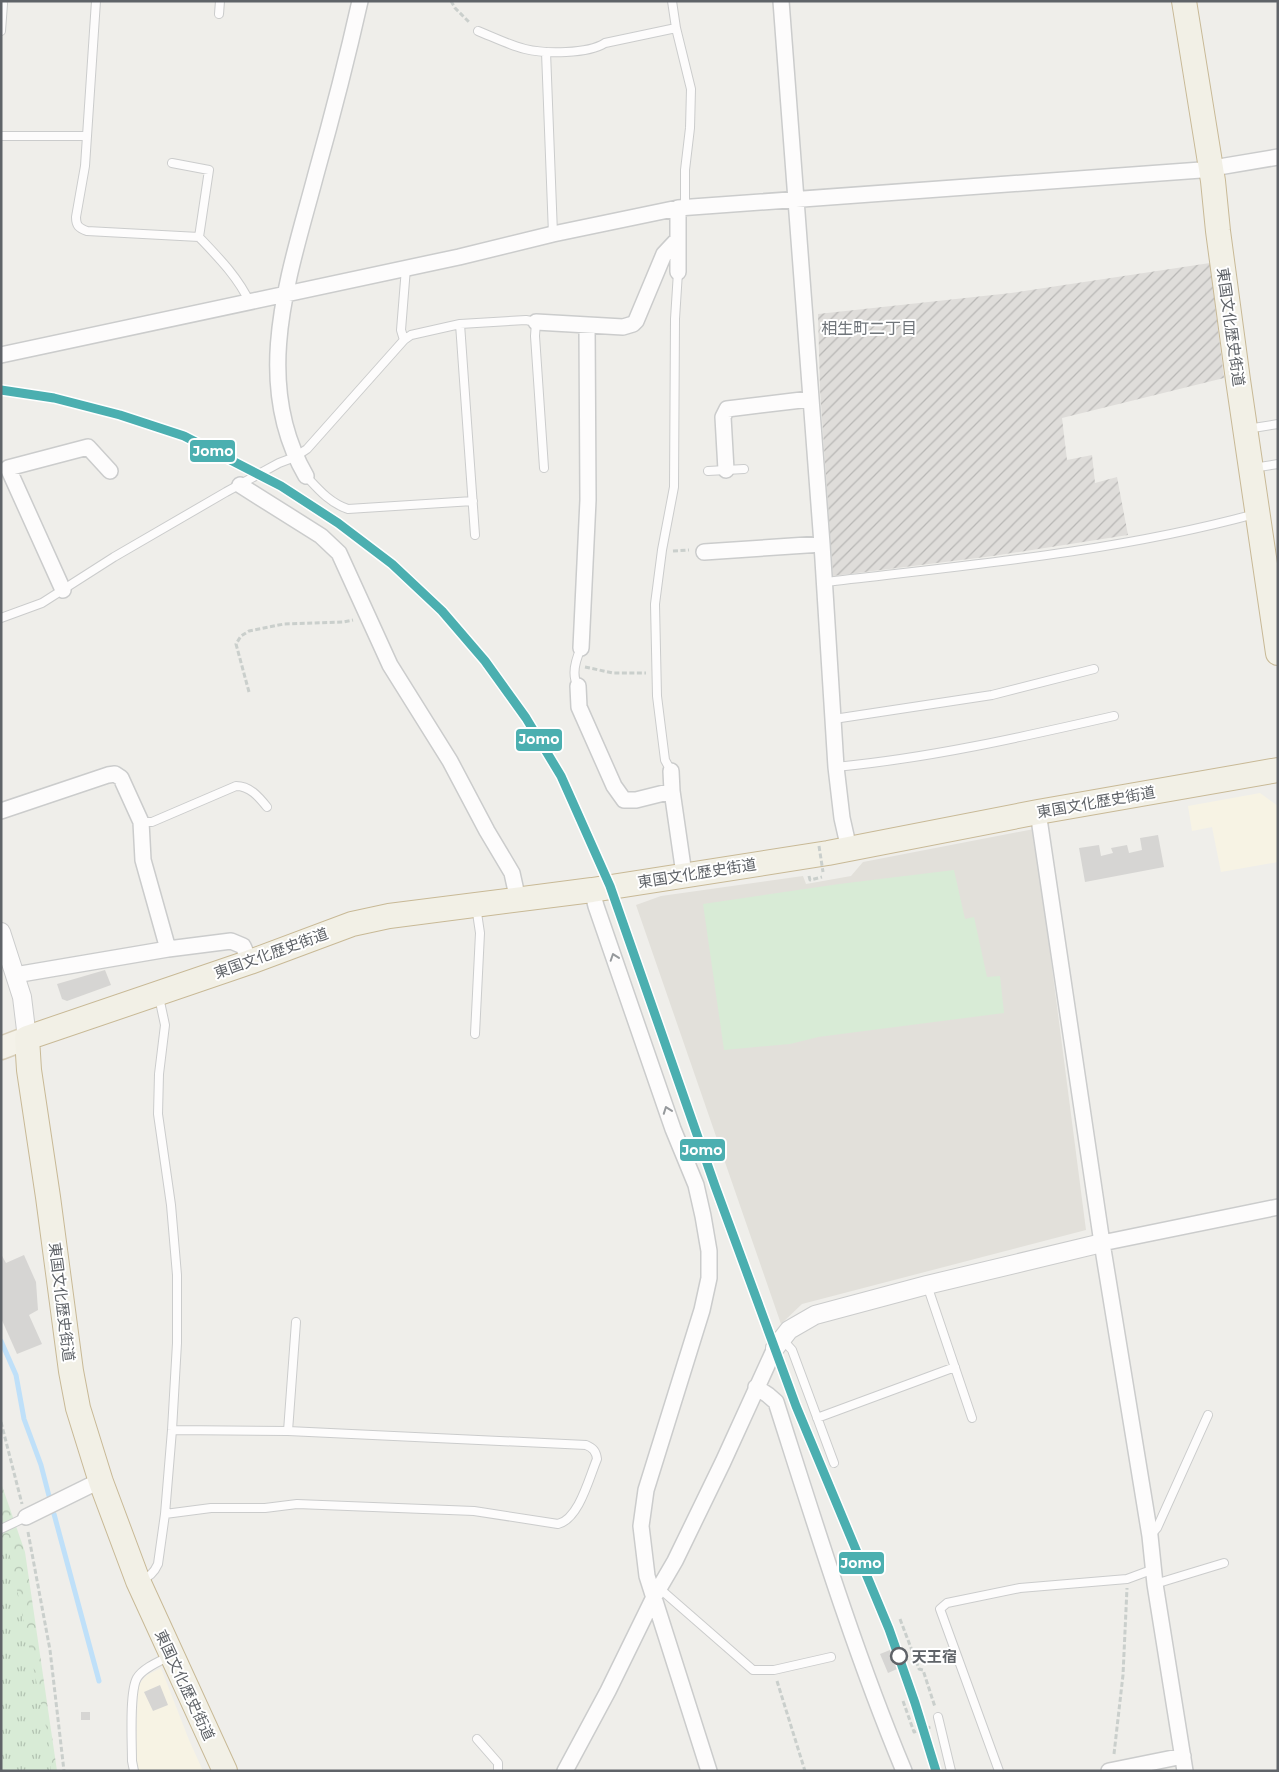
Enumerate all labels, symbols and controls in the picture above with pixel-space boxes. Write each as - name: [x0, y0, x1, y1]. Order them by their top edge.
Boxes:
- street label: 東国文化歴史街道: [1213, 266, 1249, 388]
- district label: 相生町二丁目: [821, 319, 917, 338]
- line badge: Jomo: [189, 439, 236, 463]
- text: Jomo: [192, 442, 233, 460]
- line badge: Jomo: [515, 728, 563, 752]
- text: Jomo: [518, 730, 559, 748]
- street label: 東国文化歴史街道: [1035, 782, 1157, 822]
- street label: 東国文化歴史街道: [636, 854, 758, 892]
- street label: 東国文化歴史街道: [211, 924, 331, 982]
- one-way arrow: [609, 953, 619, 961]
- one-way arrow: [663, 1106, 673, 1115]
- line badge: Jomo: [679, 1138, 726, 1162]
- text: Jomo: [681, 1141, 722, 1159]
- street label: 東国文化歴史街道: [45, 1241, 79, 1363]
- line badge: Jomo: [838, 1551, 885, 1575]
- text: Jomo: [840, 1554, 881, 1572]
- street label: 東国文化歴史街道: [151, 1627, 219, 1743]
- marker: 天王宿: [890, 1647, 908, 1665]
- place label: 天王宿: [912, 1647, 957, 1666]

